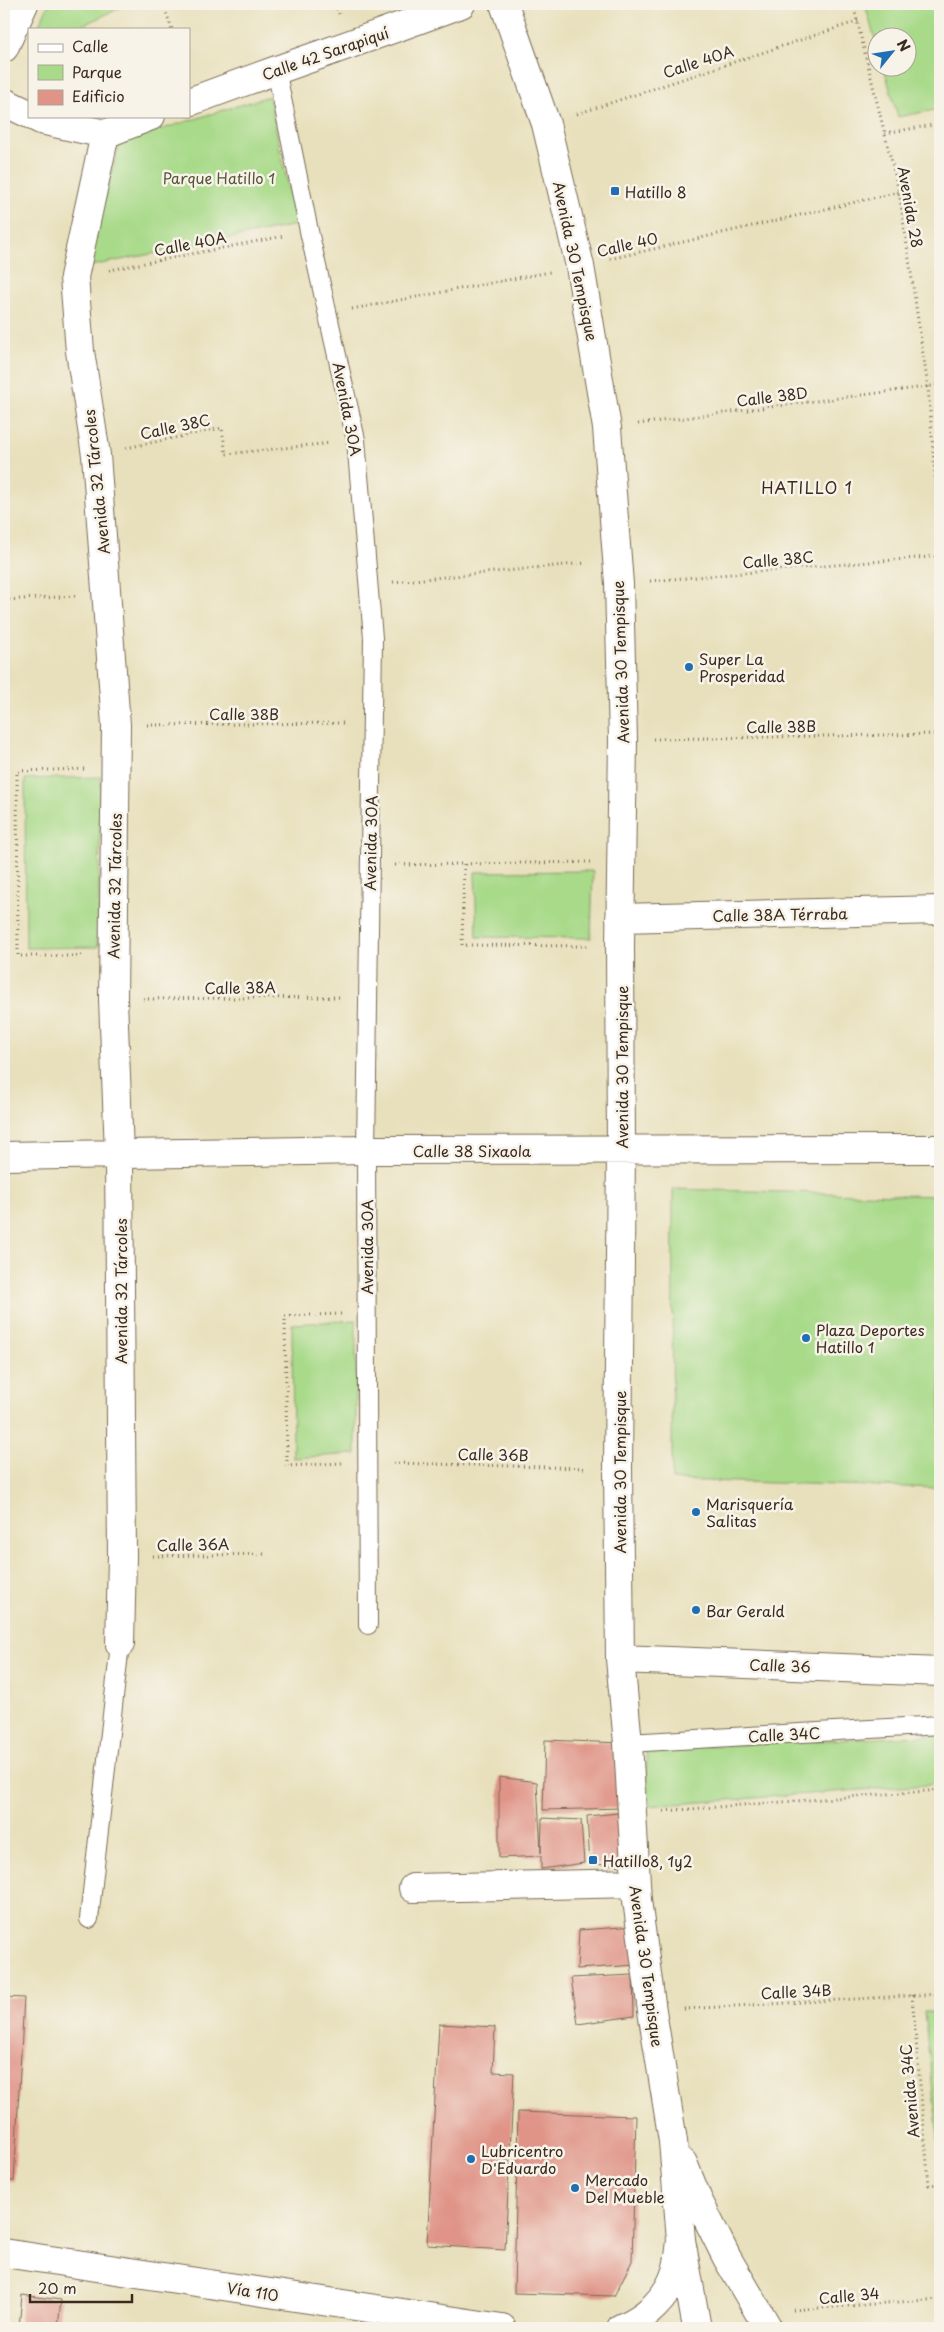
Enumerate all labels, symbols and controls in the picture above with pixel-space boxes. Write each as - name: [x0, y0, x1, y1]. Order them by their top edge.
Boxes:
- street label: Calle 42 Sarapiquí: [259, 20, 392, 85]
- legend: [28, 28, 190, 118]
- north arrow: [866, 28, 916, 78]
- text: Calle: [72, 34, 109, 57]
- text: N: [892, 35, 916, 55]
- street label: Calle 40A: [660, 39, 736, 83]
- text: Parque: [72, 60, 122, 83]
- text: Edificio: [72, 84, 125, 107]
- street label: Avenida 28: [893, 164, 929, 250]
- park label: Parque Hatillo 1: [163, 166, 275, 189]
- street label: Avenida 30 Tempisque: [548, 179, 604, 343]
- place label: Hatillo 8: [625, 180, 687, 203]
- marker: Hatillo 8: [609, 185, 621, 197]
- street label: Calle 40A: [152, 225, 228, 261]
- street label: Calle 40: [594, 226, 660, 262]
- street label: Avenida 30A: [328, 360, 368, 458]
- street label: Calle 38D: [735, 380, 809, 412]
- street label: Calle 38C: [138, 407, 212, 445]
- street label: Avenida 32 Tárcoles: [77, 408, 115, 556]
- district label: HATILLO 1: [761, 475, 853, 499]
- street label: Calle 38C: [741, 544, 815, 574]
- street label: Avenida 30 Tempisque: [606, 580, 634, 744]
- place label: Super La Prosperidad: [699, 647, 785, 687]
- marker: Super La Prosperidad: [683, 661, 695, 673]
- street label: Calle 38B: [209, 702, 279, 725]
- street label: Calle 38B: [746, 714, 816, 738]
- street label: Avenida 30A: [358, 795, 382, 891]
- street label: Avenida 32 Tárcoles: [101, 813, 127, 959]
- street label: Calle 38A Térraba: [712, 901, 848, 927]
- street label: Calle 38A: [204, 975, 276, 999]
- street label: Avenida 30 Tempisque: [610, 986, 633, 1148]
- street label: Calle 38 Sixaola: [413, 1139, 532, 1162]
- street label: Avenida 30A: [355, 1199, 378, 1295]
- street label: Avenida 32 Tárcoles: [109, 1218, 132, 1364]
- place label: Plaza Deportes Hatillo 1: [816, 1318, 925, 1358]
- marker: Plaza Deportes Hatillo 1: [800, 1332, 812, 1344]
- street label: Avenida 30 Tempisque: [608, 1391, 631, 1553]
- street label: Calle 36B: [457, 1442, 529, 1466]
- place label: Marisquería Salitas: [706, 1492, 794, 1532]
- marker: Marisquería Salitas: [690, 1506, 702, 1518]
- street label: Calle 36A: [157, 1532, 229, 1556]
- place label: Bar Gerald: [706, 1599, 785, 1622]
- marker: Bar Gerald: [690, 1604, 702, 1616]
- street label: Calle 36: [749, 1652, 811, 1678]
- street label: Calle 34C: [747, 1721, 821, 1747]
- place label: Hatillo8, 1y2: [603, 1849, 693, 1872]
- marker: Hatillo8, 1y2: [587, 1854, 599, 1866]
- street label: Avenida 30 Tempisque: [624, 1884, 670, 2048]
- street label: Calle 34B: [760, 1978, 832, 2004]
- street label: Avenida 34C: [893, 2043, 925, 2139]
- place label: Lubricentro D'Eduardo: [481, 2139, 563, 2179]
- marker: Lubricentro D'Eduardo: [465, 2153, 477, 2165]
- place label: Mercado Del Mueble: [585, 2168, 665, 2208]
- marker: Mercado Del Mueble: [569, 2182, 581, 2194]
- scale bar: [30, 2272, 132, 2304]
- text: 20 m: [38, 2276, 77, 2299]
- street label: Vía 110: [226, 2276, 280, 2306]
- street label: Calle 34: [818, 2281, 880, 2309]

